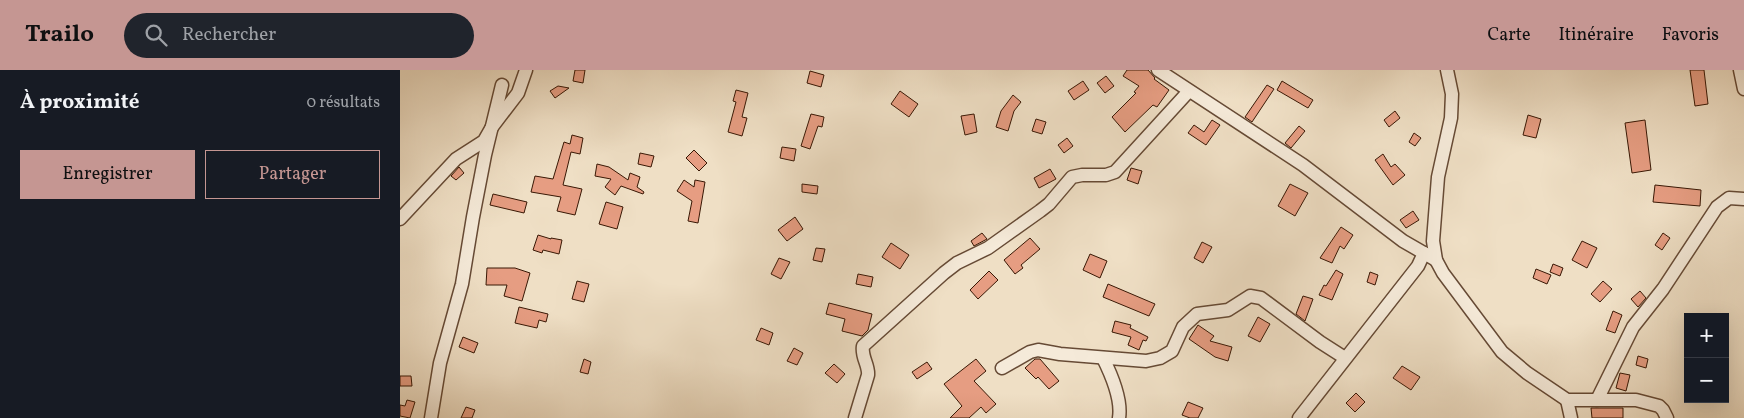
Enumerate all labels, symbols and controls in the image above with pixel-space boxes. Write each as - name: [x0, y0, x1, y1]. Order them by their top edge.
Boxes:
- search box: [124, 13, 474, 58]
- text: Trailo: [25, 18, 94, 52]
- icon: search: [142, 21, 170, 49]
- text: Rechercher: [182, 22, 276, 48]
- text: Carte: [1487, 23, 1530, 48]
- text: Itinéraire: [1558, 23, 1634, 48]
- text: Favoris: [1662, 23, 1719, 48]
- text: À proximité: [20, 88, 139, 117]
- text: 0 résultats: [306, 92, 380, 114]
- button: Enregistrer: [20, 150, 195, 199]
- button: Partager: [205, 150, 380, 199]
- map controls: [1684, 313, 1729, 403]
- button: +: [1684, 313, 1729, 358]
- button: −: [1684, 358, 1729, 403]

